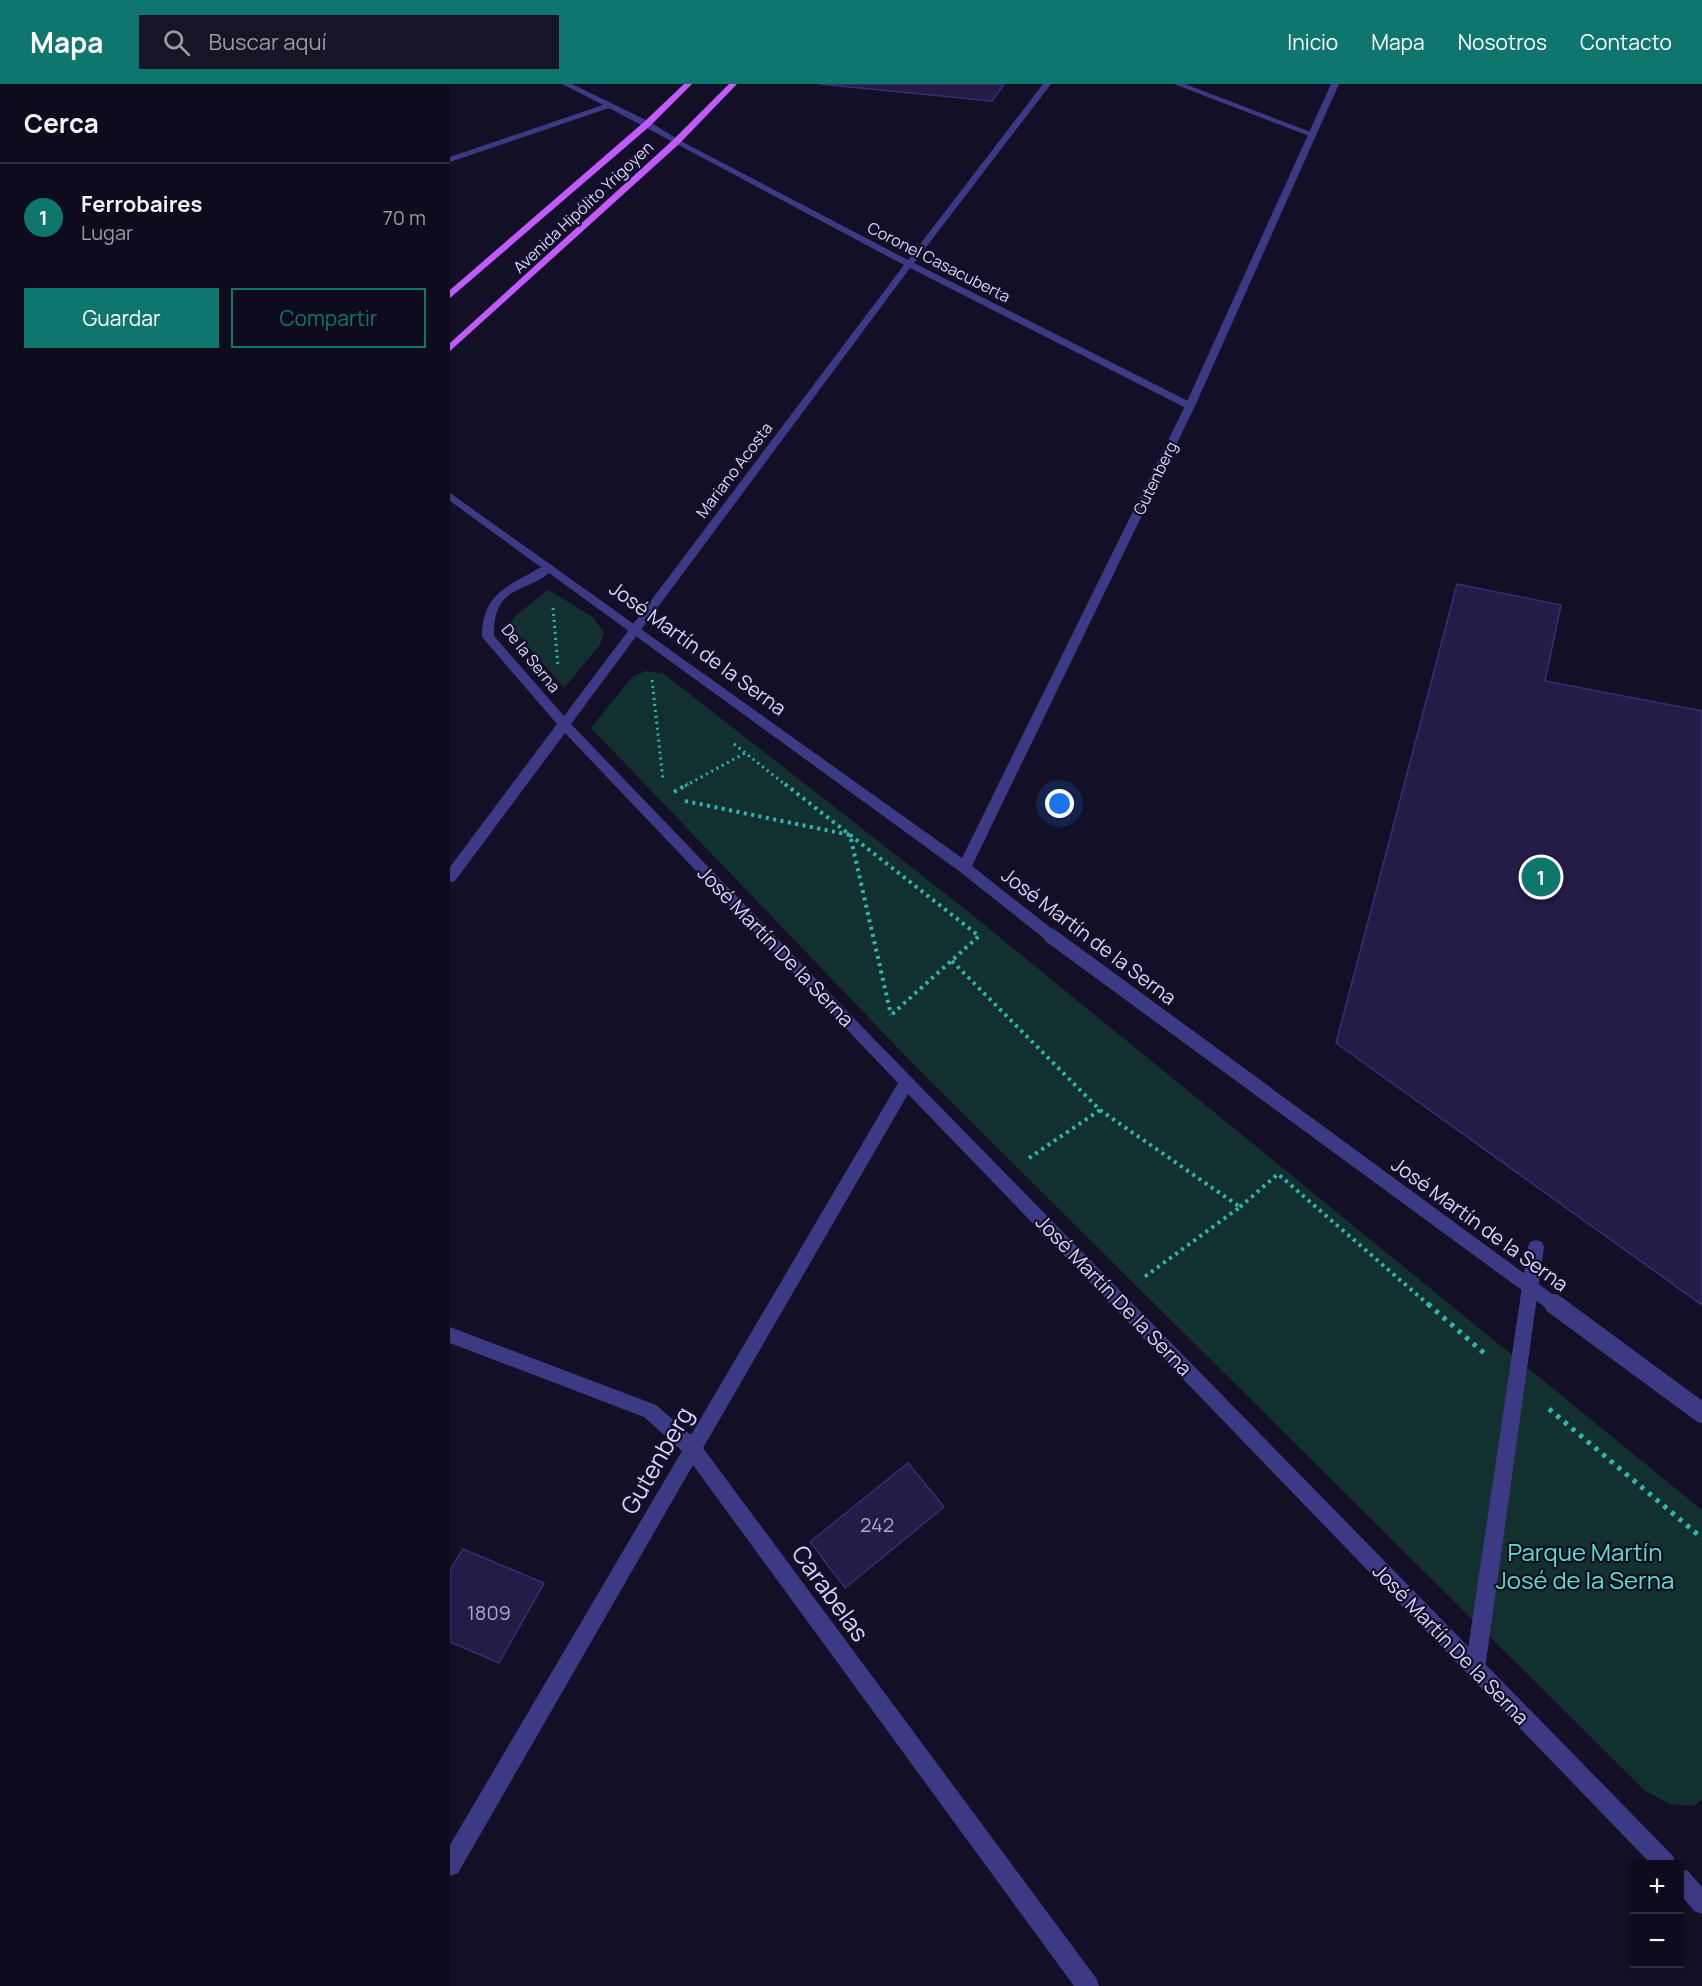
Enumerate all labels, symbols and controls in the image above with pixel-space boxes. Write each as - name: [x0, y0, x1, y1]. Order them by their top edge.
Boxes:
- search box: [139, 15, 559, 69]
- text: Mapa: [30, 23, 103, 61]
- icon: search: [160, 26, 193, 59]
- text: Buscar aquí: [208, 27, 327, 57]
- text: Inicio: [1287, 28, 1338, 56]
- text: Mapa: [1371, 28, 1425, 56]
- text: Nosotros: [1458, 28, 1547, 56]
- text: Contacto: [1580, 28, 1672, 56]
- text: Cerca: [24, 105, 99, 141]
- street label: Avenida Hipólito Yrigoyen: [508, 136, 658, 278]
- text: Ferrobaires: [81, 189, 202, 219]
- text: 1: [39, 204, 48, 231]
- text: 70 m: [383, 204, 426, 231]
- street label: Coronel Casacuberta: [864, 216, 1014, 308]
- text: Lugar: [81, 219, 133, 246]
- button: Guardar: [24, 288, 219, 348]
- button: Compartir: [231, 288, 426, 348]
- street label: Mariano Acosta: [691, 418, 777, 522]
- street label: Gutenberg: [1128, 438, 1182, 518]
- street label: José Martín de la Serna: [604, 575, 792, 721]
- street label: De la Serna: [496, 619, 566, 697]
- your location: [1045, 789, 1074, 818]
- pin: 1: [1522, 854, 1560, 900]
- street label: José Martín De la Serna: [692, 860, 860, 1032]
- street label: José Martín de la Serna: [996, 861, 1182, 1011]
- street label: José Martín de la Serna: [1386, 1151, 1574, 1297]
- street label: José Martín De la Serna: [1030, 1209, 1198, 1381]
- street label: Gutenberg: [612, 1400, 700, 1520]
- house number: 242: [860, 1511, 894, 1538]
- park label: Parque Martín José de la Serna: [1496, 1535, 1674, 1596]
- street label: Carabelas: [785, 1538, 877, 1648]
- street label: José Martín De la Serna: [1367, 1558, 1535, 1730]
- house number: 1809: [467, 1599, 511, 1626]
- map controls: [1630, 1860, 1684, 1968]
- button: +: [1630, 1860, 1684, 1914]
- button: −: [1630, 1914, 1684, 1968]

